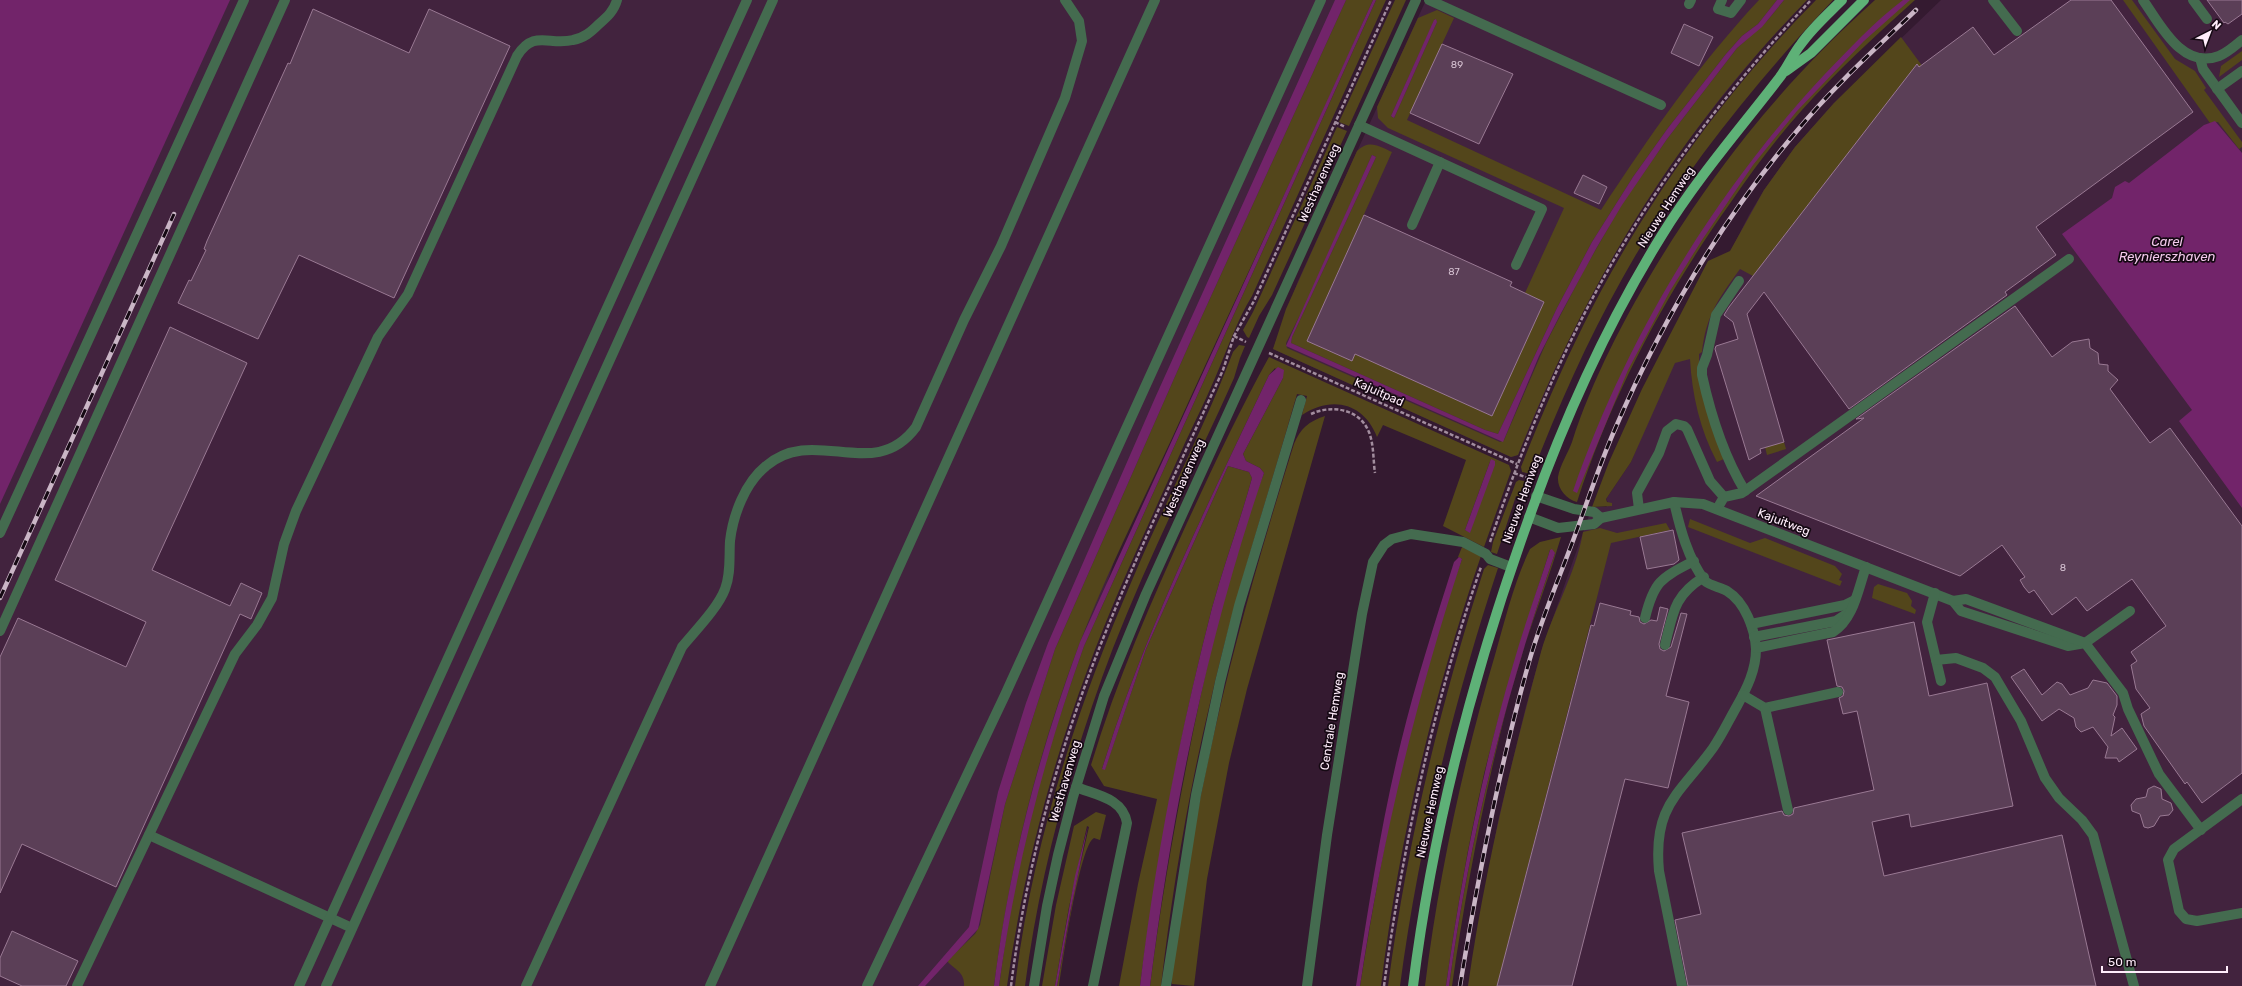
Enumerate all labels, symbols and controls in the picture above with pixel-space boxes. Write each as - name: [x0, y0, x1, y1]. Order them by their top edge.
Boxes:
- north arrow: [2190, 12, 2230, 52]
- text: N: [2209, 17, 2224, 32]
- house number: 89: [1451, 59, 1463, 71]
- street label: Westhavenweg: [1295, 142, 1343, 224]
- street label: Nieuwe Hemweg: [1635, 164, 1697, 250]
- water label: Carel Reynierszhaven: [2119, 234, 2215, 264]
- house number: 87: [1448, 266, 1460, 278]
- street label: Kajuitpad: [1352, 375, 1406, 409]
- street label: Westhavenweg: [1160, 437, 1208, 519]
- street label: Nieuwe Hemweg: [1499, 453, 1545, 545]
- street label: Kajuitweg: [1756, 506, 1812, 538]
- house number: 8: [2060, 562, 2066, 574]
- street label: Centrale Hemweg: [1317, 671, 1347, 771]
- street label: Westhavenweg: [1047, 739, 1083, 823]
- street label: Nieuwe Hemweg: [1413, 765, 1447, 859]
- scale bar: [2102, 948, 2227, 974]
- text: 50 m: [2108, 955, 2136, 969]

